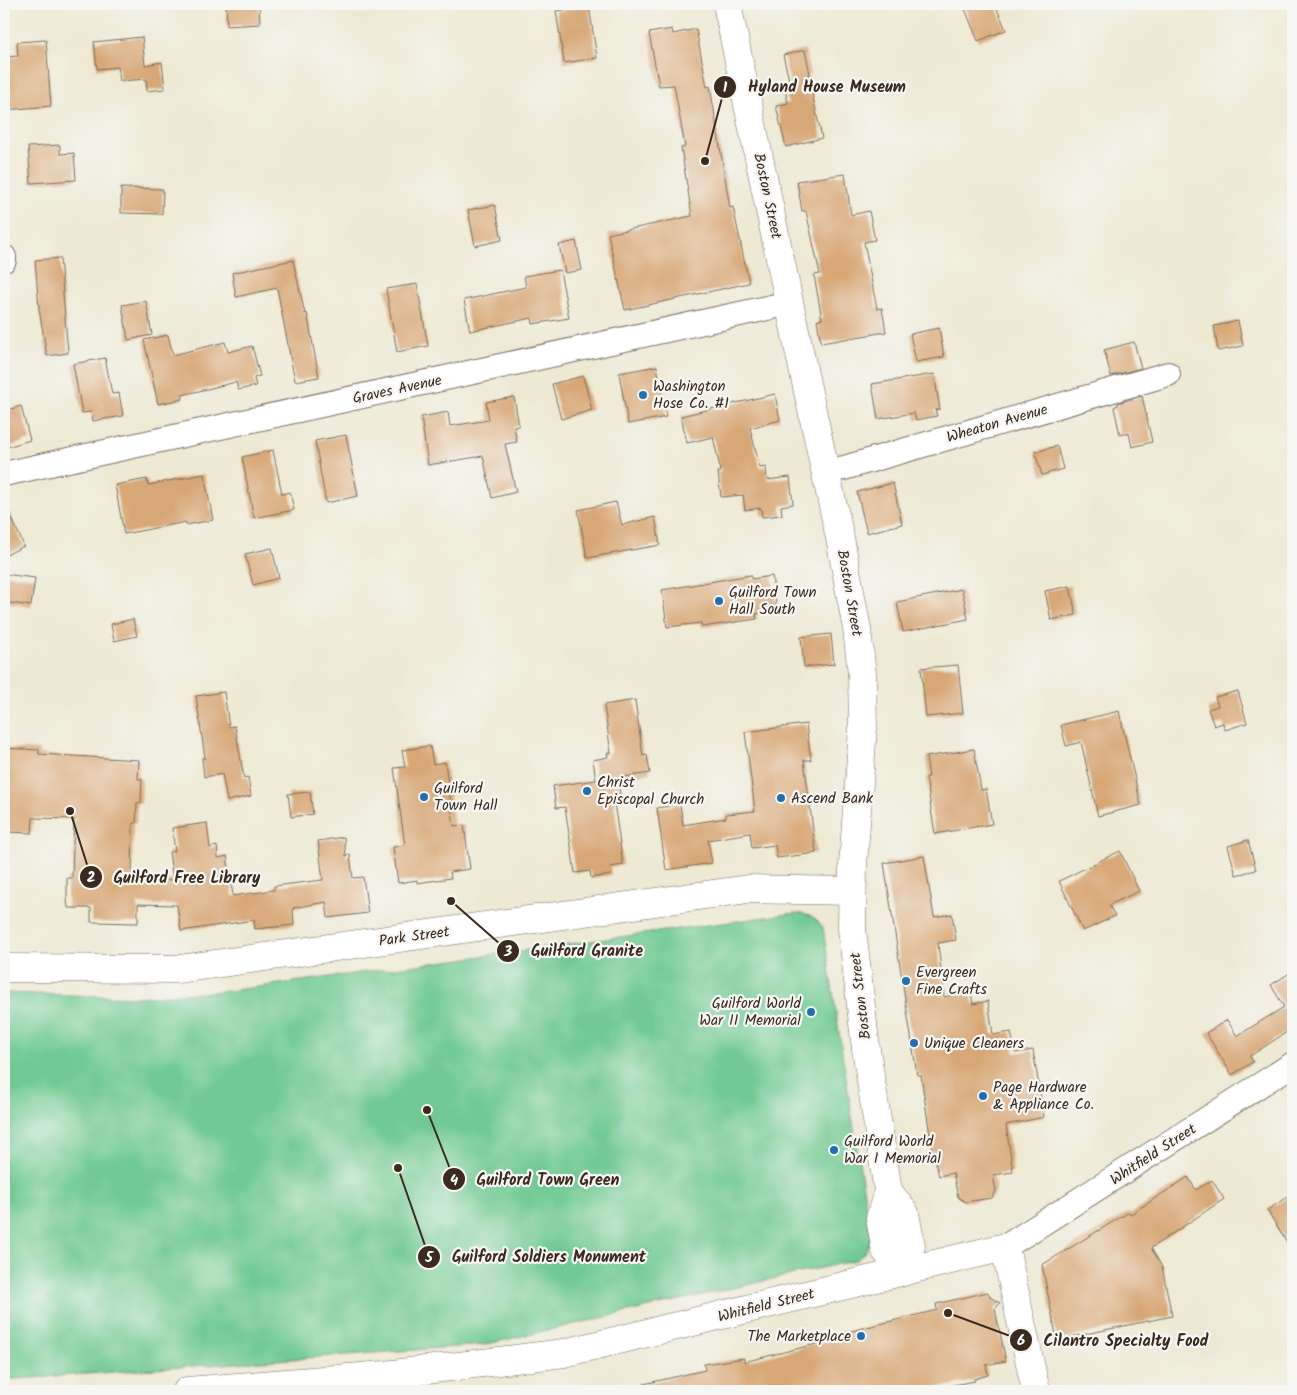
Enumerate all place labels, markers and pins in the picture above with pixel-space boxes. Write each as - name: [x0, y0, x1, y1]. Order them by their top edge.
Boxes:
- callout: Hyland House Museum: [713, 71, 916, 102]
- place label: Washington Hose Co. #1: [653, 375, 729, 416]
- marker: Washington Hose Co. #1: [637, 389, 649, 401]
- place label: Guilford Town Hall South: [729, 581, 816, 622]
- marker: Guilford Town Hall South: [713, 595, 725, 607]
- place label: Christ Episcopal Church: [597, 771, 704, 812]
- place label: Guilford Town Hall: [434, 777, 498, 818]
- marker: Christ Episcopal Church: [581, 785, 593, 797]
- place label: Ascend Bank: [791, 787, 874, 811]
- marker: Guilford Town Hall: [418, 791, 430, 803]
- marker: Ascend Bank: [775, 792, 787, 804]
- callout: Guilford Free Library: [78, 862, 270, 893]
- callout: Guilford Granite: [495, 935, 653, 966]
- place label: Evergreen Fine Crafts: [916, 961, 988, 1002]
- marker: Evergreen Fine Crafts: [900, 975, 912, 987]
- place label: Guilford World War II Memorial: [699, 992, 802, 1033]
- marker: Guilford World War II Memorial: [805, 1006, 817, 1018]
- place label: Unique Cleaners: [924, 1032, 1025, 1056]
- marker: Unique Cleaners: [908, 1037, 920, 1049]
- place label: Page Hardware & Appliance Co.: [993, 1076, 1094, 1117]
- marker: Page Hardware & Appliance Co.: [977, 1090, 989, 1102]
- place label: Guilford World War I Memorial: [844, 1130, 941, 1171]
- marker: Guilford World War I Memorial: [828, 1144, 840, 1156]
- callout: Guilford Town Green: [442, 1164, 629, 1195]
- callout: Guilford Soldiers Monument: [417, 1241, 656, 1272]
- callout: Cilantro Specialty Food: [1009, 1324, 1219, 1355]
- place label: The Marketplace: [747, 1325, 851, 1349]
- marker: The Marketplace: [855, 1330, 867, 1342]

